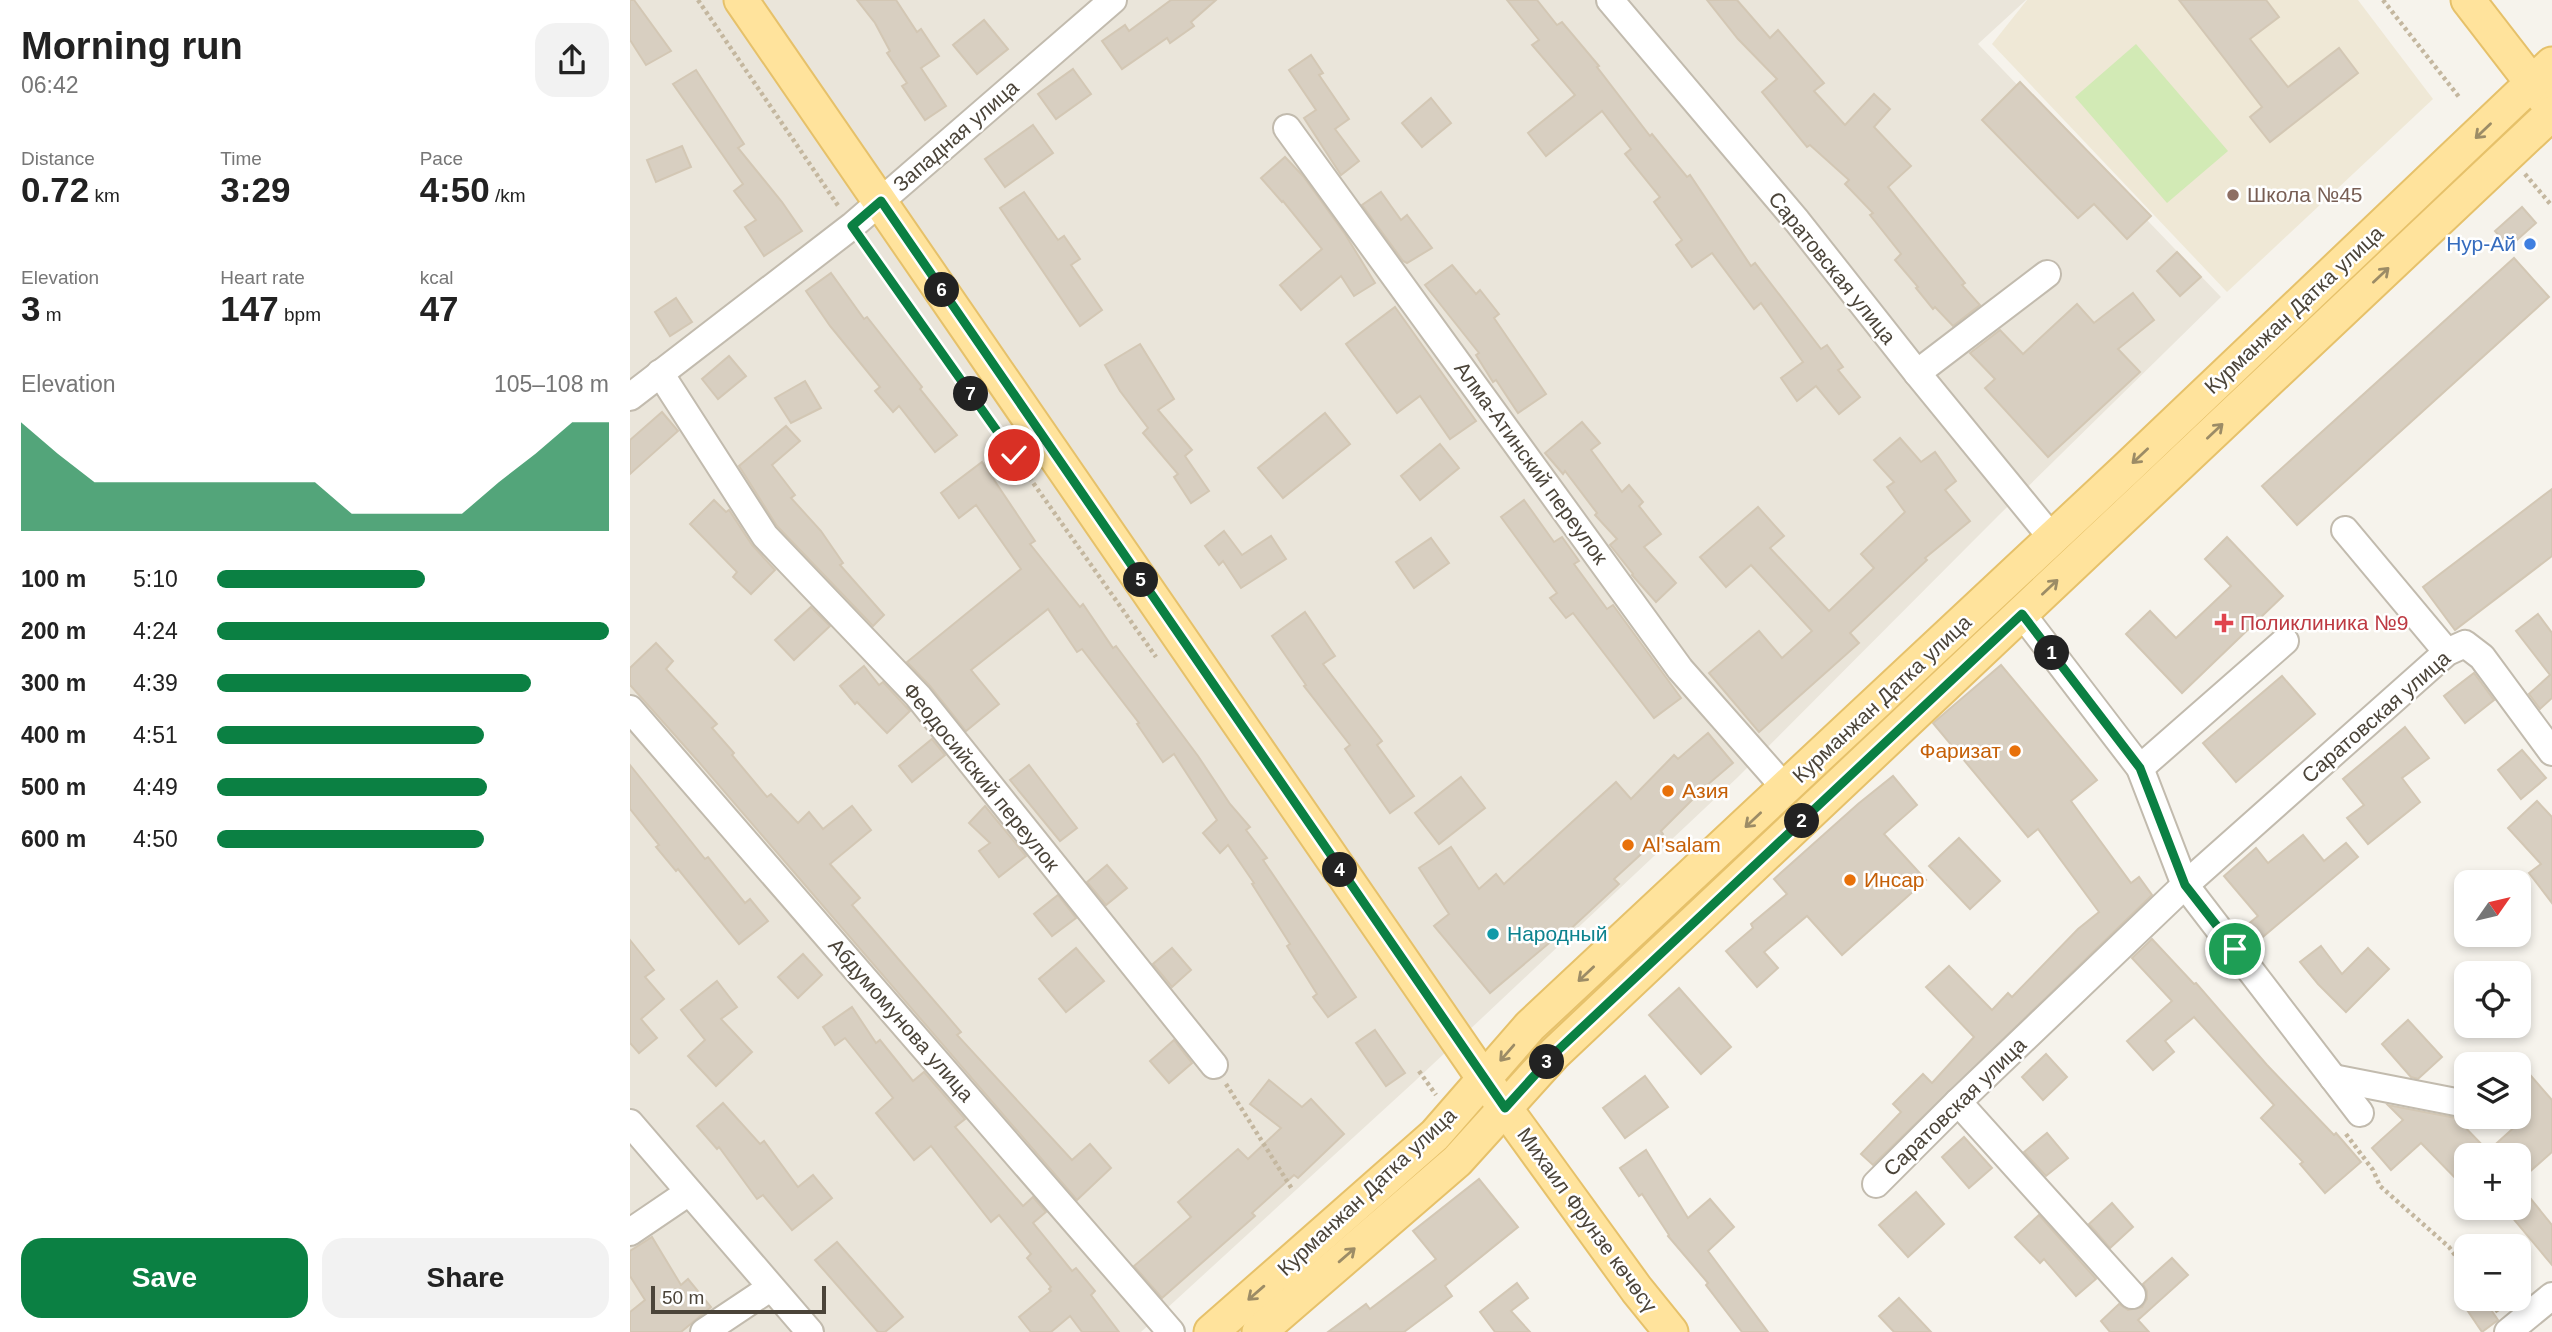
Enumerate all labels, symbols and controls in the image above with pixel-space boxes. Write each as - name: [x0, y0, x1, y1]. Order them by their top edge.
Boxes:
- button: share: [535, 23, 609, 97]
- text: Morning run: [21, 25, 243, 67]
- text: 06:42: [21, 72, 79, 98]
- street label: Западная улица: [889, 75, 1023, 196]
- one-way arrow: [2475, 122, 2492, 139]
- text: Distance: [21, 148, 95, 169]
- text: Time: [220, 148, 262, 169]
- text: Pace: [420, 148, 463, 169]
- text: 0.72: [21, 170, 89, 209]
- text: 3:29: [220, 170, 290, 209]
- text: 4:50: [420, 170, 490, 209]
- place label: Школа №45: [2247, 183, 2363, 206]
- text: km: [89, 185, 120, 206]
- text: /km: [490, 185, 526, 206]
- street label: Саратовская улица: [1764, 187, 1901, 349]
- marker: Школа №45: [2225, 187, 2241, 203]
- street label: Курманжан Датка улица: [2200, 221, 2388, 398]
- place label: Нур-Ай: [2446, 232, 2516, 255]
- marker: Нур-Ай: [2522, 236, 2538, 252]
- text: Elevation: [21, 267, 99, 288]
- text: Heart rate: [220, 267, 305, 288]
- text: kcal: [420, 267, 453, 288]
- one-way arrow: [2372, 267, 2390, 283]
- pin: 6: [924, 272, 960, 308]
- text: 6: [936, 279, 947, 300]
- text: 3: [21, 289, 40, 328]
- text: 147: [220, 289, 279, 328]
- text: 47: [420, 289, 459, 328]
- text: m: [40, 304, 62, 325]
- text: bpm: [279, 304, 321, 325]
- street label: Алма-Атинский переулок: [1450, 357, 1613, 569]
- text: Elevation: [21, 371, 116, 397]
- text: 105–108 m: [494, 371, 609, 397]
- pin: 7: [954, 376, 988, 412]
- text: 7: [965, 383, 976, 404]
- one-way arrow: [2206, 423, 2224, 439]
- pin: [984, 425, 1044, 485]
- icon: check: [995, 436, 1033, 474]
- one-way arrow: [2132, 447, 2149, 464]
- pin: 5: [1124, 562, 1158, 598]
- text: 100 m: [21, 566, 86, 592]
- text: 5:10: [133, 566, 178, 592]
- text: 5: [1135, 569, 1146, 590]
- one-way arrow: [2041, 579, 2058, 596]
- street label: Курманжан Датка улица: [1788, 610, 1976, 787]
- place label: Поликлиника №9: [2240, 611, 2408, 634]
- marker: Поликлиника №9: [2214, 613, 2234, 633]
- text: 200 m: [21, 618, 86, 644]
- text: 4:24: [133, 618, 178, 644]
- pin: 1: [2034, 636, 2070, 670]
- text: 1: [2046, 642, 2057, 663]
- street label: Саратовская улица: [2297, 646, 2455, 787]
- text: 300 m: [21, 670, 86, 696]
- text: 4:39: [133, 670, 178, 696]
- street label: Феодосийский переулок: [898, 678, 1065, 876]
- text: 400 m: [21, 722, 86, 748]
- text: 4:51: [133, 722, 178, 748]
- place label: Фаризат: [1919, 739, 2001, 762]
- marker: Фаризат: [2007, 743, 2023, 759]
- text: 500 m: [21, 774, 86, 800]
- text: 4:49: [133, 774, 178, 800]
- place label: Азия: [1682, 779, 1729, 802]
- marker: Азия: [1660, 783, 1676, 799]
- pin: 2: [1784, 804, 1820, 838]
- text: 2: [1796, 810, 1807, 831]
- one-way arrow: [1744, 811, 1761, 828]
- text: 600 m: [21, 826, 86, 852]
- text: 4:50: [133, 826, 178, 852]
- place label: Al'salam: [1642, 833, 1721, 856]
- marker: Al'salam: [1620, 837, 1636, 853]
- pin: 4: [1322, 852, 1358, 888]
- text: 4: [1334, 859, 1345, 880]
- place label: Инсар: [1864, 868, 1925, 891]
- north arrow: [2454, 870, 2530, 947]
- map controls: [2454, 870, 2531, 1311]
- marker: Инсар: [1842, 872, 1858, 888]
- pin: [2205, 919, 2265, 979]
- place label: Народный: [1507, 922, 1607, 945]
- marker: Народный: [1485, 926, 1501, 942]
- icon: arrive: [2216, 930, 2254, 968]
- street label: Абдумомунова улица: [824, 934, 979, 1106]
- button: locate: [2454, 961, 2531, 1038]
- one-way arrow: [1578, 966, 1595, 983]
- street label: Саратовская улица: [1879, 1033, 2031, 1180]
- one-way arrow: [1499, 1043, 1515, 1061]
- pin: 3: [1530, 1044, 1564, 1080]
- text: 3: [1541, 1051, 1552, 1072]
- button: layers: [2454, 1052, 2531, 1129]
- street label: Курманжан Датка улица: [1273, 1103, 1461, 1280]
- street label: Михаил Фрунзе көчөсү: [1513, 1123, 1662, 1317]
- button: +: [2454, 1143, 2531, 1220]
- button: −: [2454, 1234, 2531, 1311]
- button: Save: [21, 1238, 308, 1318]
- button: Share: [322, 1238, 609, 1318]
- one-way arrow: [1338, 1247, 1356, 1263]
- scale bar: [651, 1283, 826, 1315]
- one-way arrow: [1247, 1285, 1265, 1301]
- text: 50 m: [662, 1287, 704, 1308]

